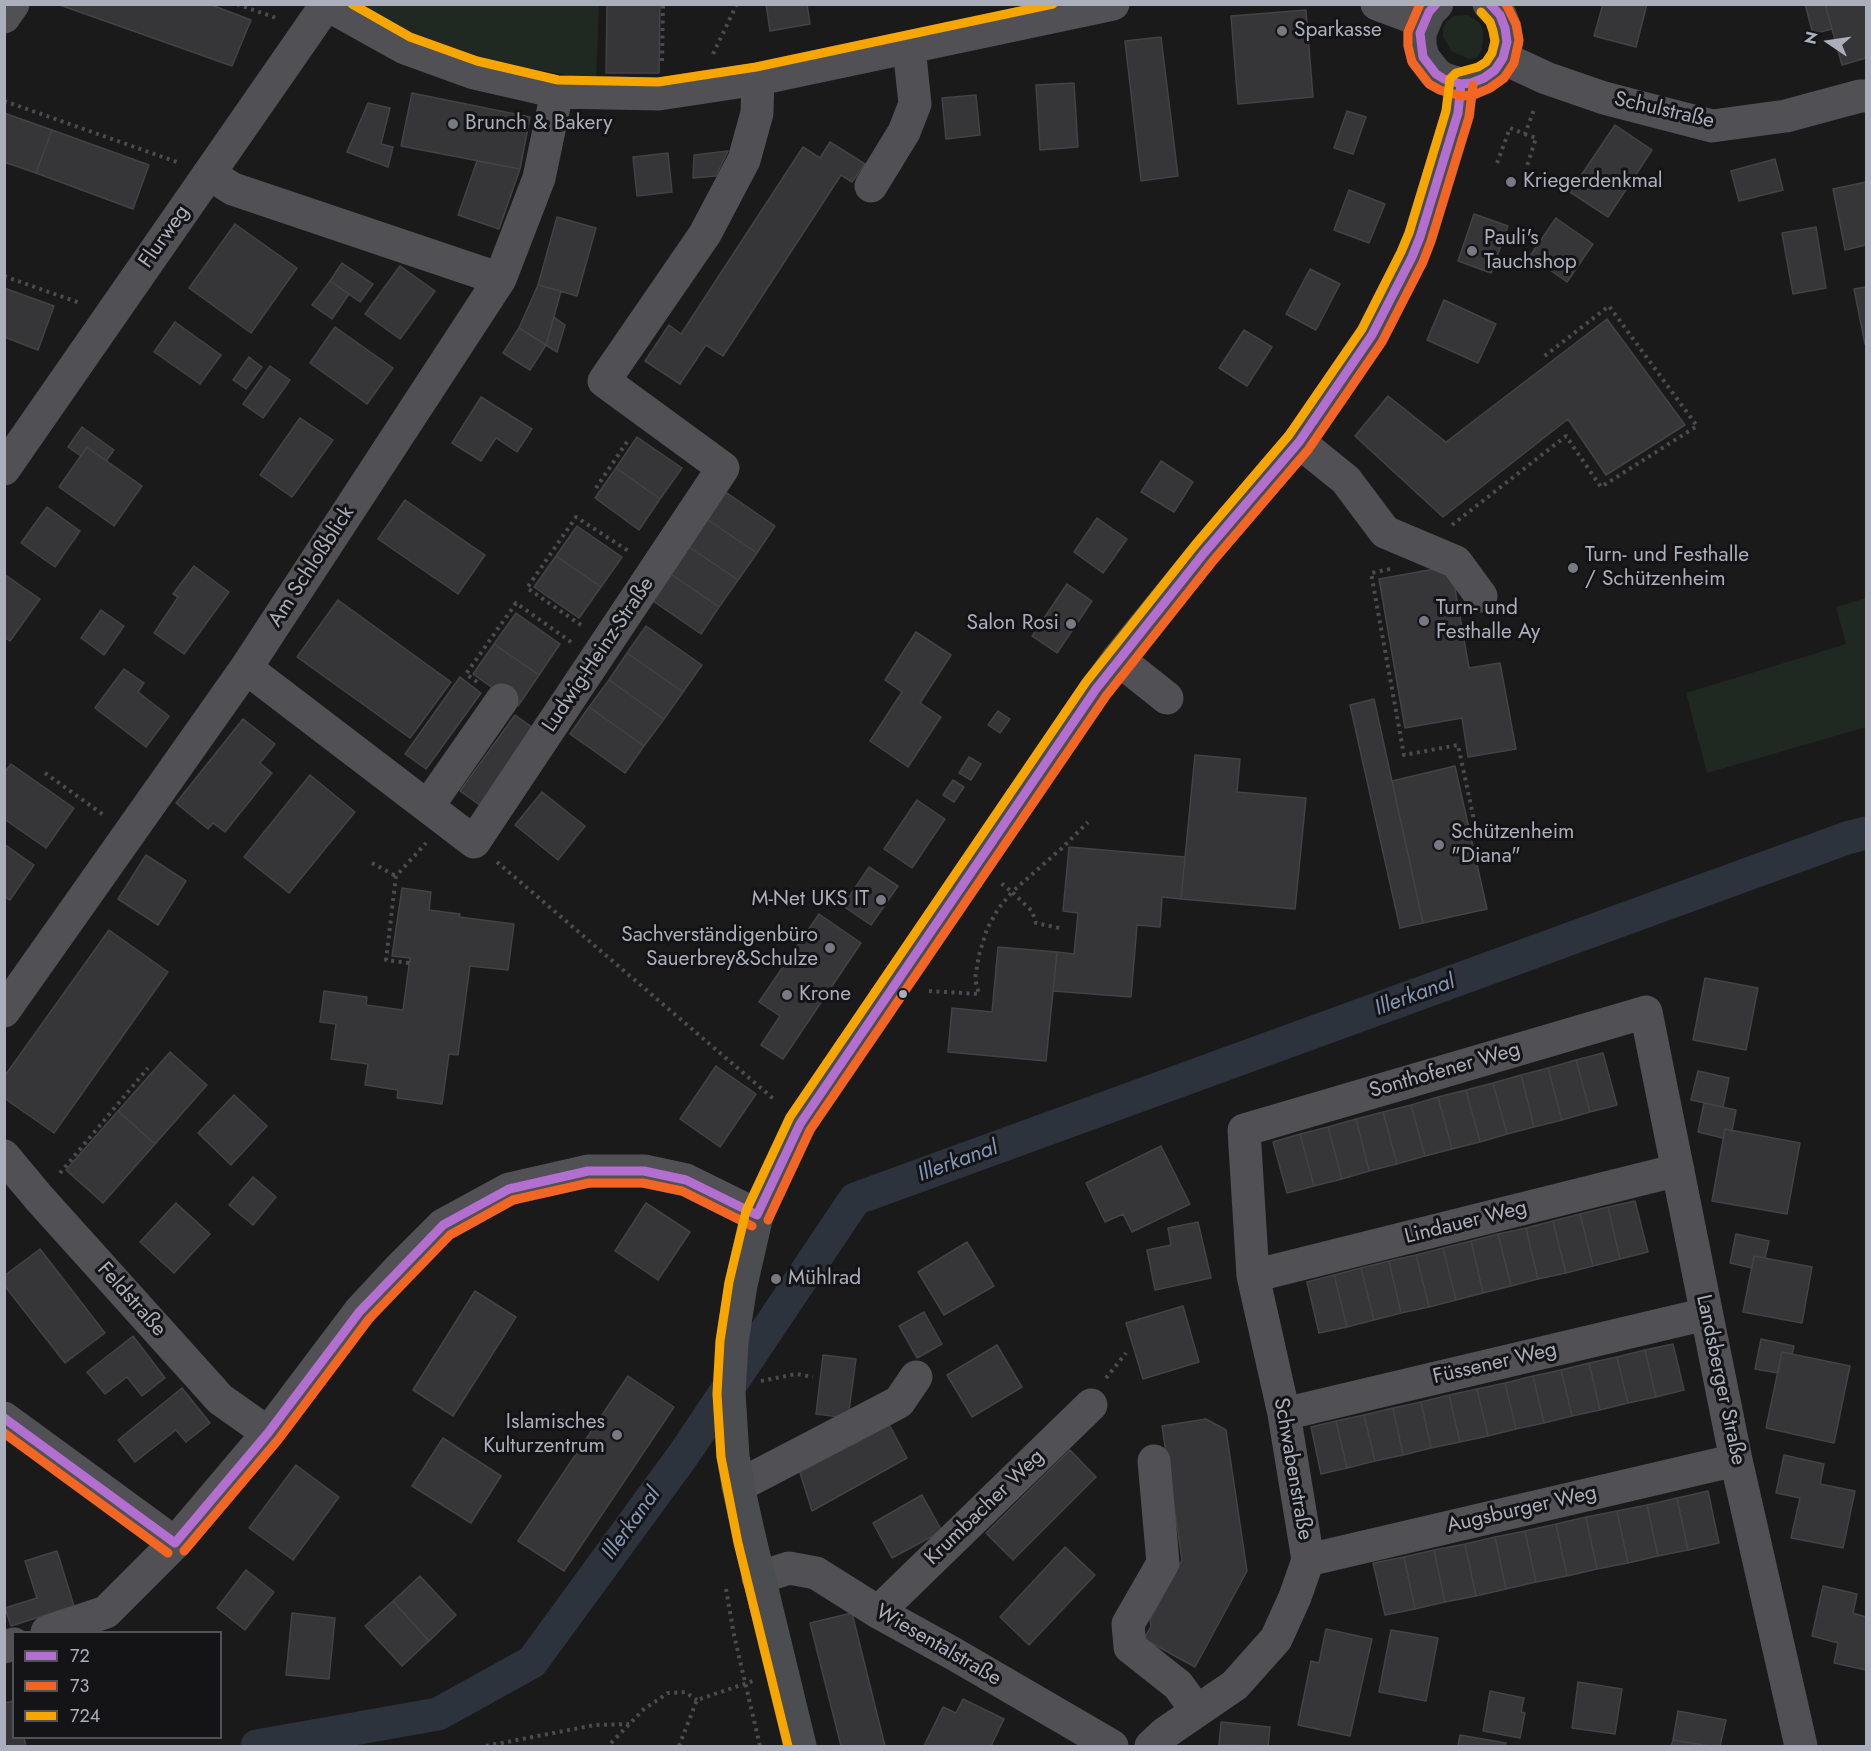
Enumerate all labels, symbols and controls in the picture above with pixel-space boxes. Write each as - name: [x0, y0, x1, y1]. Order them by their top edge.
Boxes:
- north arrow: [1799, 12, 1859, 72]
- place label: Sparkasse: [1294, 18, 1382, 44]
- marker: Sparkasse: [1275, 24, 1289, 38]
- text: N: [1798, 29, 1824, 47]
- street label: Schulstraße: [1612, 87, 1716, 135]
- place label: Brunch & Bakery: [465, 111, 612, 137]
- marker: Brunch & Bakery: [446, 117, 460, 131]
- place label: Kriegerdenkmal: [1523, 169, 1663, 195]
- marker: Kriegerdenkmal: [1504, 175, 1518, 189]
- street label: Flurweg: [134, 201, 196, 273]
- place label: Pauli's Tauchshop: [1484, 226, 1577, 276]
- marker: Pauli's Tauchshop: [1465, 244, 1479, 258]
- street label: Am Schloßblick: [264, 502, 360, 632]
- place label: Turn- und Festhalle / Schützenheim: [1585, 543, 1749, 593]
- marker: Turn- und Festhalle / Schützenheim: [1566, 561, 1580, 575]
- street label: Ludwig-Heinz-Straße: [538, 573, 660, 737]
- place label: Turn- und Festhalle Ay: [1436, 596, 1540, 646]
- place label: Salon Rosi: [967, 611, 1059, 637]
- marker: Turn- und Festhalle Ay: [1417, 614, 1431, 628]
- marker: Salon Rosi: [1064, 617, 1078, 631]
- place label: Schützenheim "Diana": [1451, 820, 1575, 870]
- marker: Schützenheim "Diana": [1432, 838, 1446, 852]
- place label: M-Net UKS IT: [751, 887, 869, 913]
- marker: M-Net UKS IT: [874, 893, 888, 907]
- place label: Sachverständigenbüro Sauerbrey&Schulze: [621, 923, 818, 973]
- marker: Sachverständigenbüro Sauerbrey&Schulze: [823, 941, 837, 955]
- water label: Illerkanal: [1371, 969, 1459, 1023]
- place label: Krone: [799, 982, 851, 1008]
- marker: Krone: [780, 988, 794, 1002]
- unlabelled marker: [897, 988, 909, 1000]
- street label: Sonthofener Weg: [1367, 1037, 1523, 1105]
- water label: Illerkanal: [914, 1135, 1002, 1189]
- street label: Lindauer Weg: [1402, 1196, 1530, 1250]
- street label: Feldstraße: [91, 1258, 171, 1342]
- place label: Mühlrad: [788, 1266, 861, 1292]
- marker: Mühlrad: [769, 1272, 783, 1286]
- street label: Landsberger Straße: [1690, 1293, 1750, 1467]
- street label: Füssener Weg: [1431, 1337, 1559, 1391]
- street label: Schwabenstraße: [1267, 1396, 1317, 1542]
- place label: Islamisches Kulturzentrum: [483, 1410, 605, 1460]
- marker: Islamisches Kulturzentrum: [610, 1428, 624, 1442]
- street label: Krumbacher Weg: [920, 1445, 1050, 1571]
- street label: Augsburger Weg: [1445, 1481, 1599, 1539]
- water label: Illerkanal: [597, 1483, 667, 1565]
- street label: Wiesentalstraße: [871, 1600, 1005, 1692]
- legend: [12, 1631, 222, 1739]
- text: 72: [70, 1643, 90, 1669]
- text: 73: [70, 1673, 89, 1699]
- text: 724: [70, 1703, 100, 1729]

